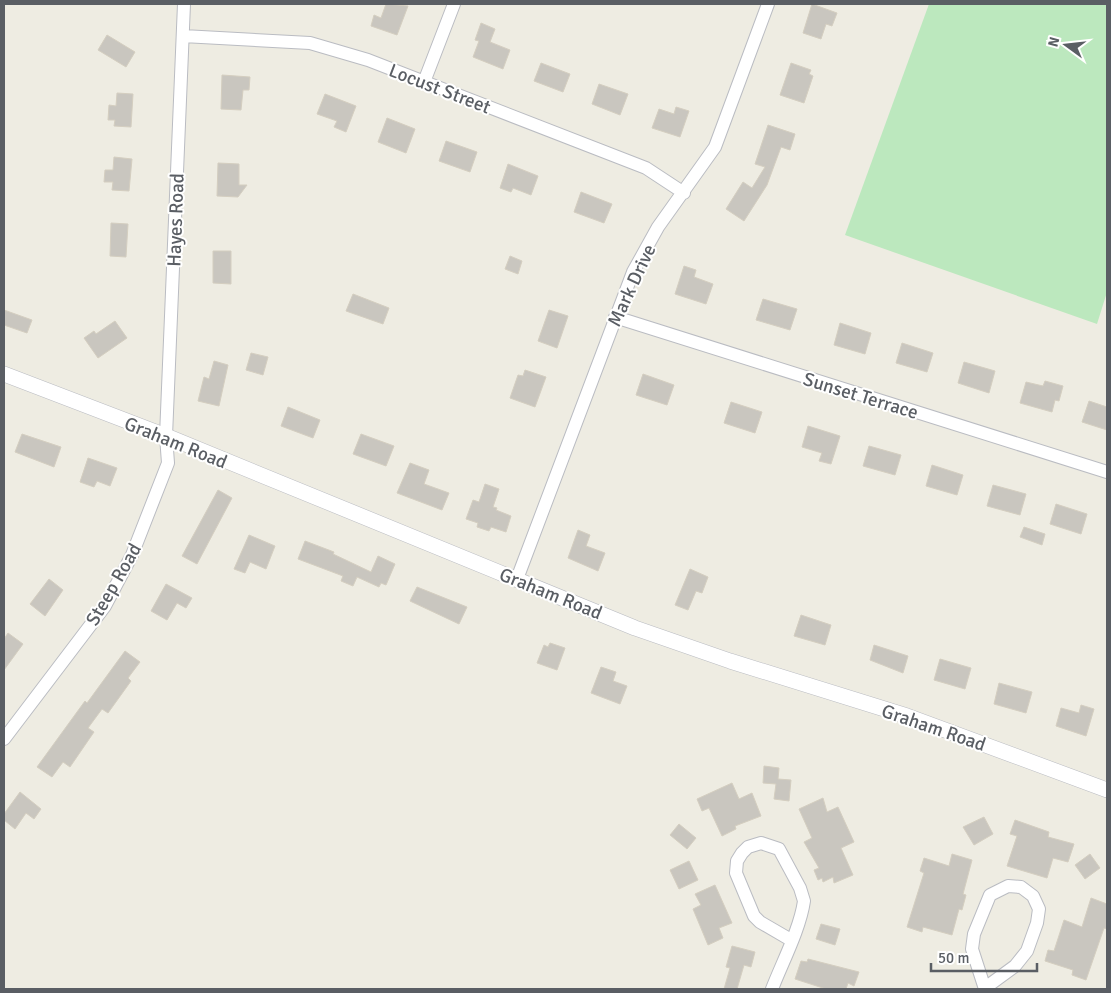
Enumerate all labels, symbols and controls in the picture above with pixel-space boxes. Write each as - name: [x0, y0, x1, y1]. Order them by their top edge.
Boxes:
- north arrow: [1041, 20, 1091, 70]
- text: N: [1044, 35, 1063, 49]
- street label: Locust Street: [385, 59, 494, 119]
- street label: Hayes Road: [162, 173, 190, 267]
- street label: Mark Drive: [602, 240, 661, 330]
- street label: Sunset Terrace: [800, 367, 921, 425]
- street label: Graham Road: [121, 411, 231, 474]
- street label: Steep Road: [81, 539, 147, 630]
- street label: Graham Road: [496, 562, 606, 625]
- street label: Graham Road: [878, 699, 989, 757]
- scale bar: [931, 940, 1037, 972]
- text: 50 m: [938, 949, 969, 967]

